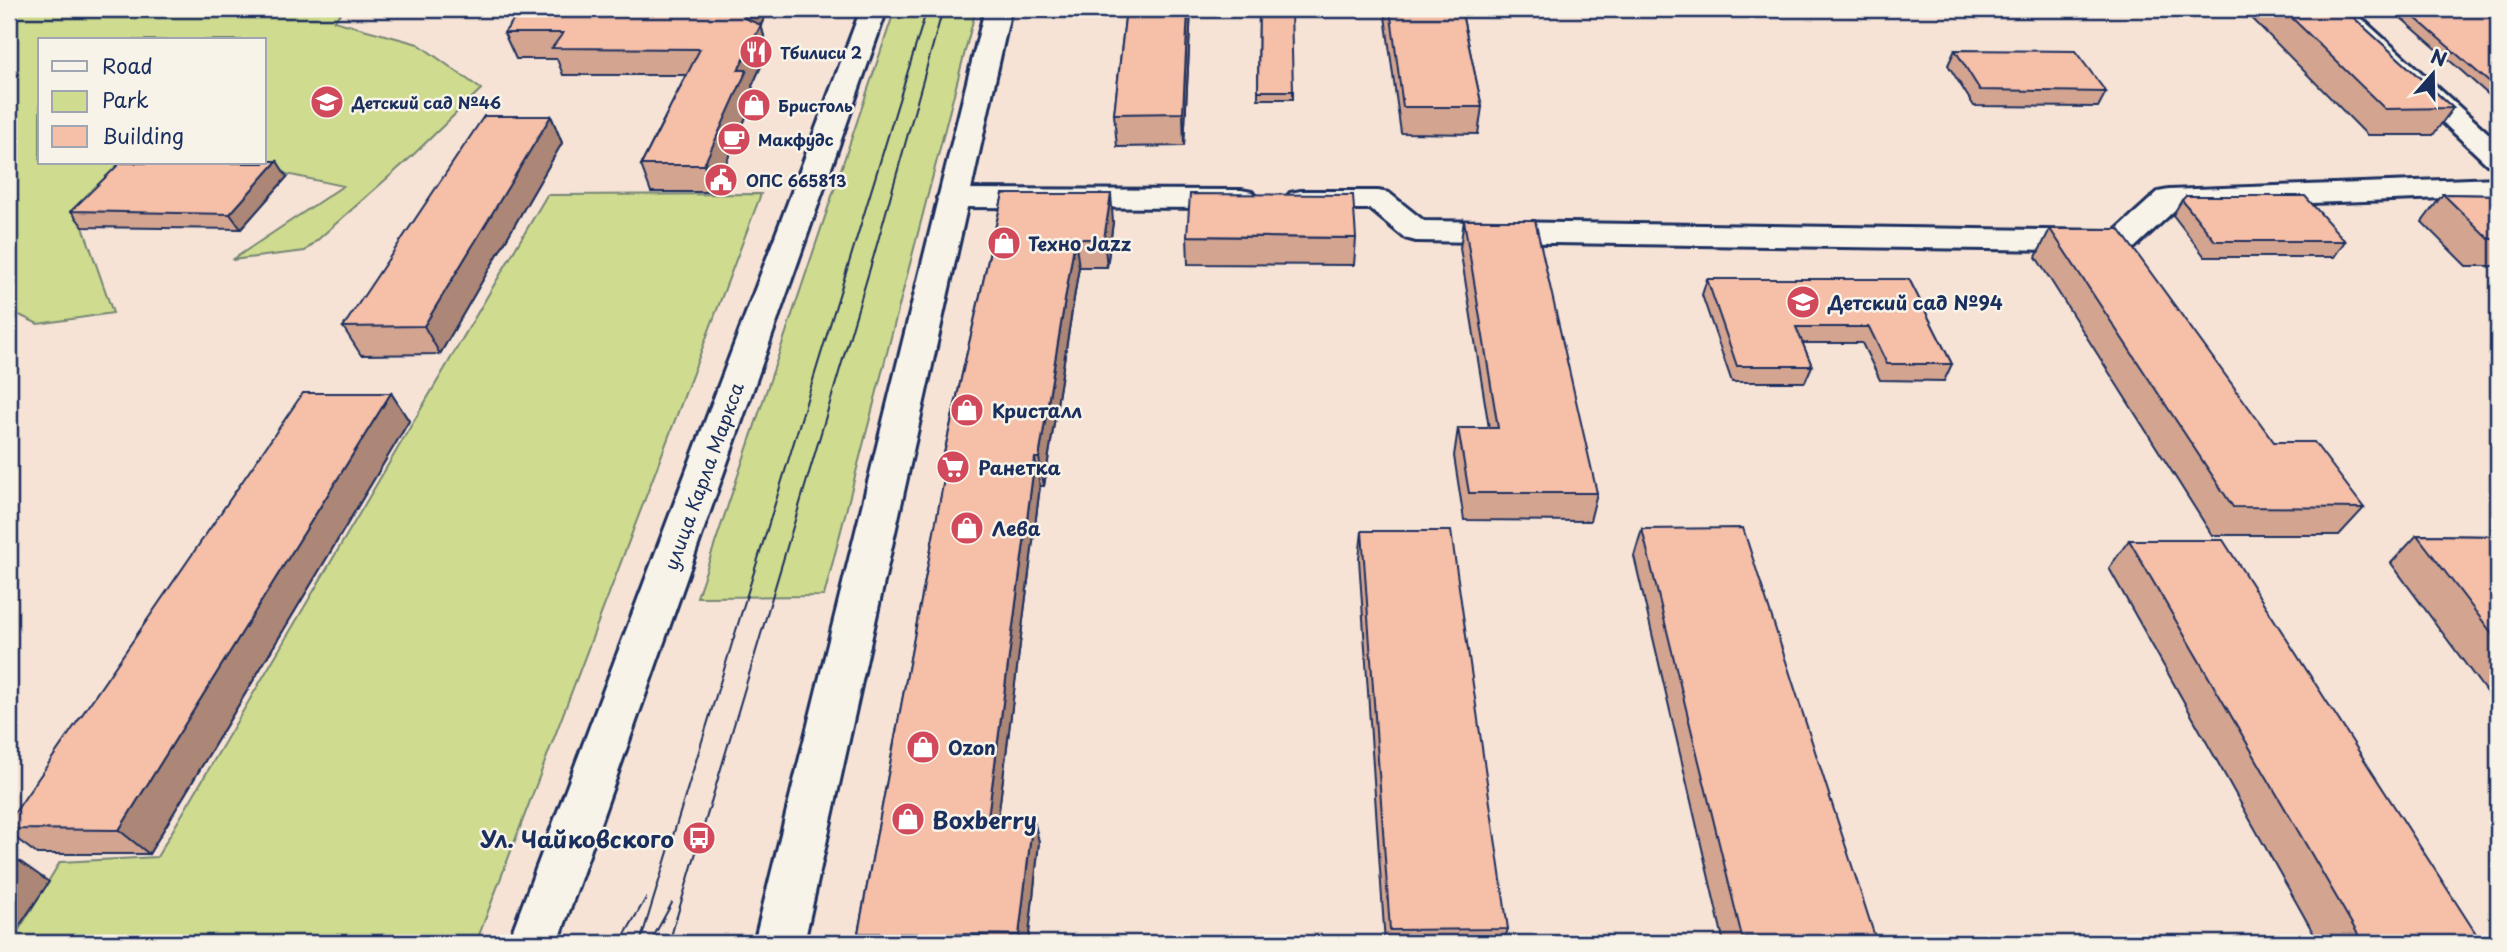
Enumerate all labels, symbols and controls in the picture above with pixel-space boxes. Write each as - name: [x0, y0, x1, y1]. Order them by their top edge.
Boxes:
- restaurant icon: Тбилиси 2: [737, 33, 775, 71]
- legend: [38, 38, 266, 164]
- north arrow: [2398, 38, 2468, 108]
- place label: Тбилиси 2: [780, 40, 862, 64]
- text: N: [2427, 41, 2451, 73]
- text: Road: [102, 49, 153, 81]
- text: Park: [102, 83, 149, 115]
- school or university icon: Детский сад №46: [308, 83, 346, 121]
- shop icon: Бристоль: [735, 86, 773, 124]
- place label: Детский сад №46: [351, 90, 501, 114]
- place label: Бристоль: [778, 93, 853, 117]
- text: Building: [102, 119, 184, 151]
- cafe icon: Макфудс: [715, 120, 753, 158]
- place label: Макфудс: [758, 127, 834, 151]
- public building icon: ОПС 665813: [702, 161, 740, 199]
- place label: ОПС 665813: [746, 168, 846, 192]
- shop icon: Техно Jazz: [985, 224, 1023, 262]
- place label: Техно Jazz: [1028, 229, 1132, 257]
- school or university icon: Детский сад №94: [1784, 283, 1822, 321]
- place label: Детский сад №94: [1827, 288, 2003, 316]
- street label: улица Карла Маркса: [656, 378, 750, 574]
- shop icon: Кристалл: [948, 391, 986, 429]
- place label: Кристалл: [992, 396, 1083, 424]
- supermarket icon: Ранетка: [934, 448, 972, 486]
- place label: Ранетка: [978, 453, 1061, 481]
- shop icon: Лева: [948, 509, 986, 547]
- place label: Лева: [992, 514, 1041, 542]
- shop icon: Ozon: [904, 728, 942, 766]
- place label: Ozon: [948, 733, 996, 761]
- shop icon: Boxberry: [889, 800, 927, 838]
- place label: Boxberry: [932, 802, 1037, 837]
- bus stop icon: Ул. Чайковского: [680, 819, 718, 857]
- place label: Ул. Чайковского: [480, 821, 674, 856]

